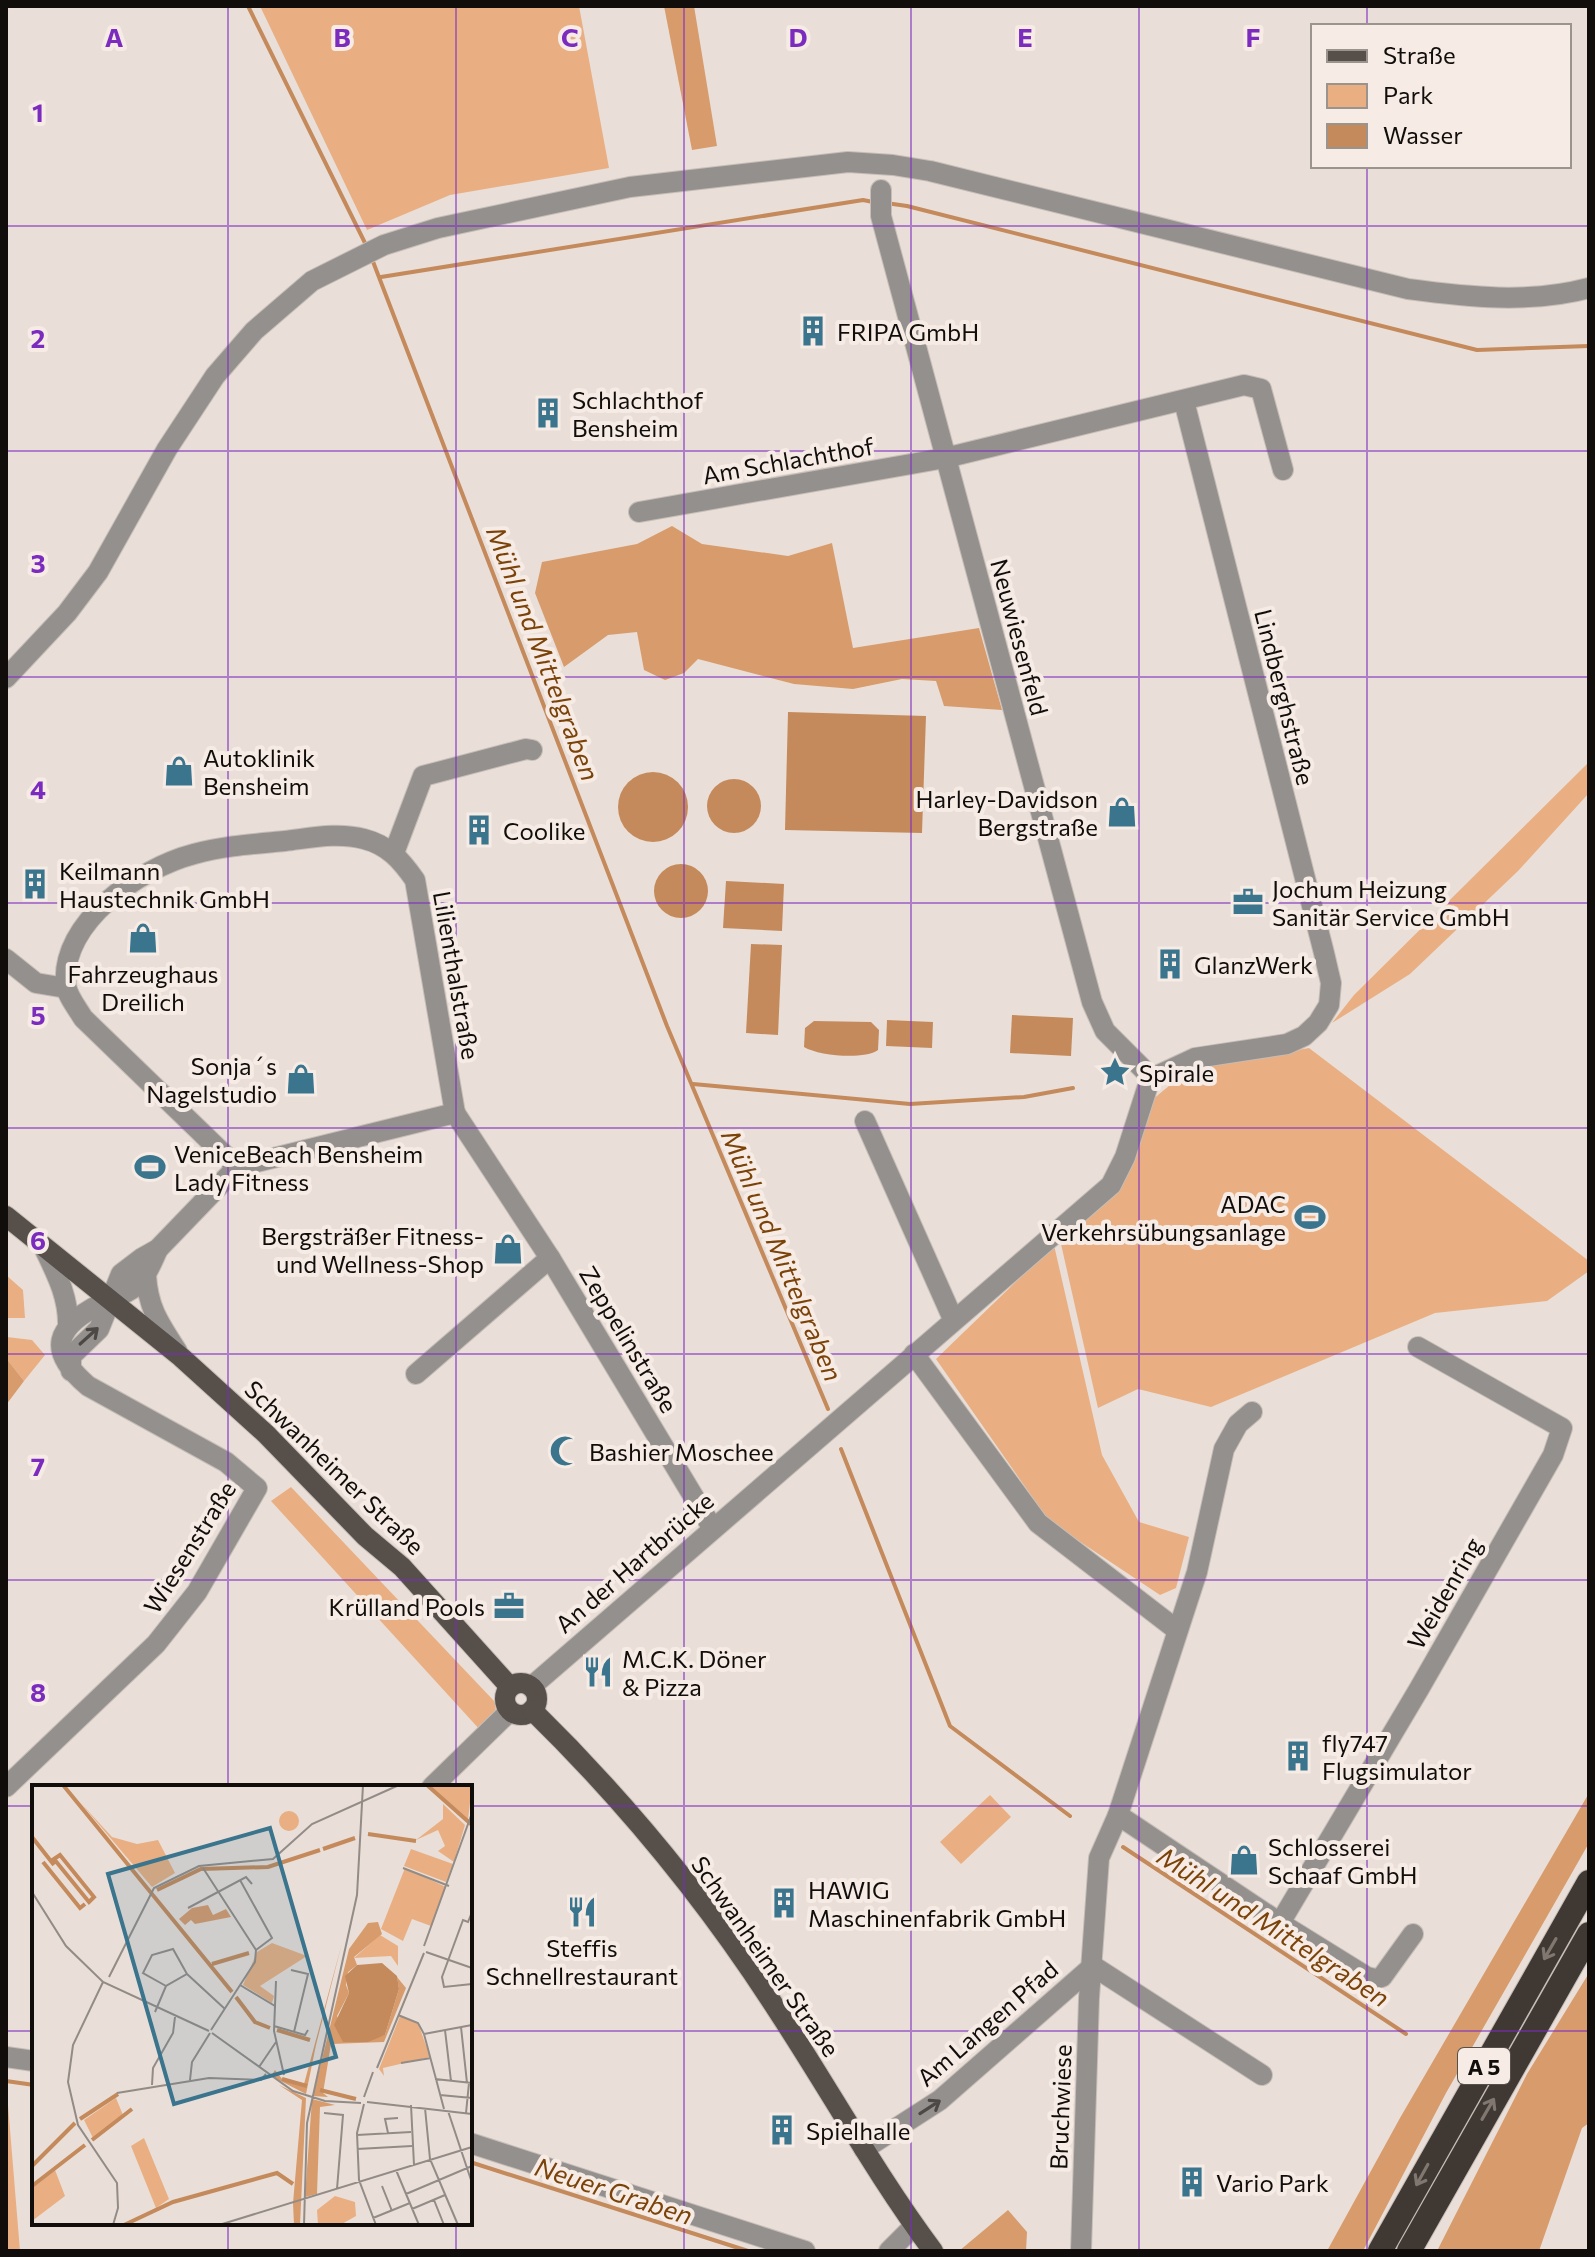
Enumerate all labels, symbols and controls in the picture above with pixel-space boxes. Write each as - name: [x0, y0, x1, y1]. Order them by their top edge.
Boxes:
- text: A: [105, 21, 124, 52]
- text: B: [333, 21, 351, 52]
- text: C: [561, 21, 579, 52]
- text: D: [788, 21, 808, 52]
- text: E: [1017, 21, 1033, 52]
- text: F: [1245, 21, 1261, 52]
- legend: [1311, 24, 1571, 168]
- text: Straße: [1383, 40, 1456, 69]
- text: Park: [1383, 80, 1433, 109]
- text: 1: [32, 96, 44, 127]
- text: Wasser: [1383, 120, 1463, 149]
- building icon: FRIPA GmbH: [796, 314, 830, 348]
- place label: FRIPA GmbH: [837, 317, 979, 346]
- text: 2: [31, 322, 45, 353]
- place label: Schlachthof Bensheim: [572, 385, 704, 442]
- building icon: Schlachthof Bensheim: [531, 396, 565, 430]
- street label: Am Schlachthof: [700, 431, 876, 489]
- water label: Mühl und Mittelgraben: [481, 521, 607, 785]
- text: 3: [30, 547, 46, 578]
- street label: Neuwiesenfeld: [985, 555, 1055, 719]
- street label: Lindberghstraße: [1249, 606, 1321, 788]
- place label: Autoklinik Bensheim: [203, 743, 315, 800]
- shop icon: Autoklinik Bensheim: [162, 754, 196, 788]
- text: 4: [30, 773, 46, 804]
- place label: Harley-Davidson Bergstraße: [916, 784, 1098, 841]
- shop icon: Harley-Davidson Bergstraße: [1105, 795, 1139, 829]
- building icon: Coolike: [462, 813, 496, 847]
- place label: Coolike: [503, 816, 586, 845]
- place label: Keilmann Haustechnik GmbH: [59, 856, 270, 913]
- building icon: Keilmann Haustechnik GmbH: [18, 867, 52, 901]
- place label: Jochum Heizung Sanitär Service GmbH: [1272, 874, 1510, 931]
- office icon: Jochum Heizung Sanitär Service GmbH: [1231, 885, 1265, 919]
- street label: Lilienthalstraße: [428, 888, 486, 1062]
- shop icon: Fahrzeughaus Dreilich: [126, 921, 160, 955]
- building icon: GlanzWerk: [1153, 947, 1187, 981]
- place label: GlanzWerk: [1194, 950, 1313, 979]
- place label: Fahrzeughaus Dreilich: [68, 959, 218, 1016]
- text: 5: [30, 999, 46, 1030]
- place label: Sonja´s Nagelstudio: [146, 1051, 277, 1108]
- place icon: Spirale: [1098, 1055, 1132, 1089]
- place label: Spirale: [1139, 1058, 1214, 1087]
- shop icon: Sonja´s Nagelstudio: [284, 1062, 318, 1096]
- water label: Mühl und Mittelgraben: [716, 1125, 850, 1385]
- place label: VeniceBeach Bensheim Lady Fitness: [174, 1139, 423, 1196]
- sports icon: VeniceBeach Bensheim Lady Fitness: [133, 1150, 167, 1184]
- place label: ADAC Verkehrsübungsanlage: [1041, 1189, 1286, 1246]
- sports icon: ADAC Verkehrsübungsanlage: [1293, 1200, 1327, 1234]
- place label: Bergsträßer Fitness- und Wellness-Shop: [261, 1221, 484, 1278]
- text: 6: [30, 1224, 46, 1255]
- shop icon: Bergsträßer Fitness- und Wellness-Shop: [491, 1232, 525, 1266]
- street label: Zeppelinstraße: [574, 1261, 684, 1417]
- one-way arrow: [79, 1328, 99, 1346]
- street label: Schwanheimer Straße: [239, 1374, 431, 1560]
- mosque icon: Bashier Moschee: [548, 1434, 582, 1468]
- place label: Bashier Moschee: [589, 1437, 774, 1466]
- text: 7: [31, 1450, 45, 1481]
- street label: Wiesenstraße: [137, 1476, 241, 1618]
- street label: An der Hartbrücke: [549, 1486, 719, 1638]
- street label: Weidenring: [1400, 1532, 1488, 1654]
- office icon: Krülland Pools: [492, 1589, 526, 1623]
- place label: Krülland Pools: [329, 1592, 485, 1621]
- place label: M.C.K. Döner & Pizza: [622, 1644, 767, 1701]
- restaurant icon: M.C.K. Döner & Pizza: [581, 1655, 615, 1689]
- text: 8: [30, 1676, 46, 1707]
- place label: fly747 Flugsimulator: [1322, 1728, 1472, 1785]
- building icon: fly747 Flugsimulator: [1281, 1739, 1315, 1773]
- inset map: [32, 1785, 472, 2225]
- place label: Schlosserei Schaaf GmbH: [1268, 1832, 1418, 1889]
- water label: Mühl und Mittelgraben: [1152, 1839, 1396, 2013]
- shop icon: Schlosserei Schaaf GmbH: [1227, 1843, 1261, 1877]
- street label: Schwanheimer Straße: [686, 1850, 846, 2062]
- place label: HAWIG Maschinenfabrik GmbH: [808, 1875, 1066, 1932]
- building icon: HAWIG Maschinenfabrik GmbH: [767, 1886, 801, 1920]
- restaurant icon: Steffis Schnellrestaurant: [565, 1895, 599, 1929]
- place label: Steffis Schnellrestaurant: [486, 1933, 678, 1990]
- one-way arrow: [1542, 1937, 1558, 1960]
- street label: Am Langen Pfad: [911, 1954, 1063, 2092]
- street label: Bruchwiese: [1043, 2044, 1077, 2170]
- road number: A 5: [1458, 2048, 1510, 2084]
- one-way arrow: [918, 2098, 940, 2115]
- one-way arrow: [1480, 2098, 1496, 2121]
- building icon: Spielhalle: [765, 2113, 799, 2147]
- place label: Spielhalle: [806, 2116, 910, 2145]
- water label: Neuer Graben: [531, 2150, 697, 2230]
- one-way arrow: [1414, 2163, 1430, 2186]
- building icon: Vario Park: [1175, 2165, 1209, 2199]
- place label: Vario Park: [1216, 2168, 1329, 2197]

